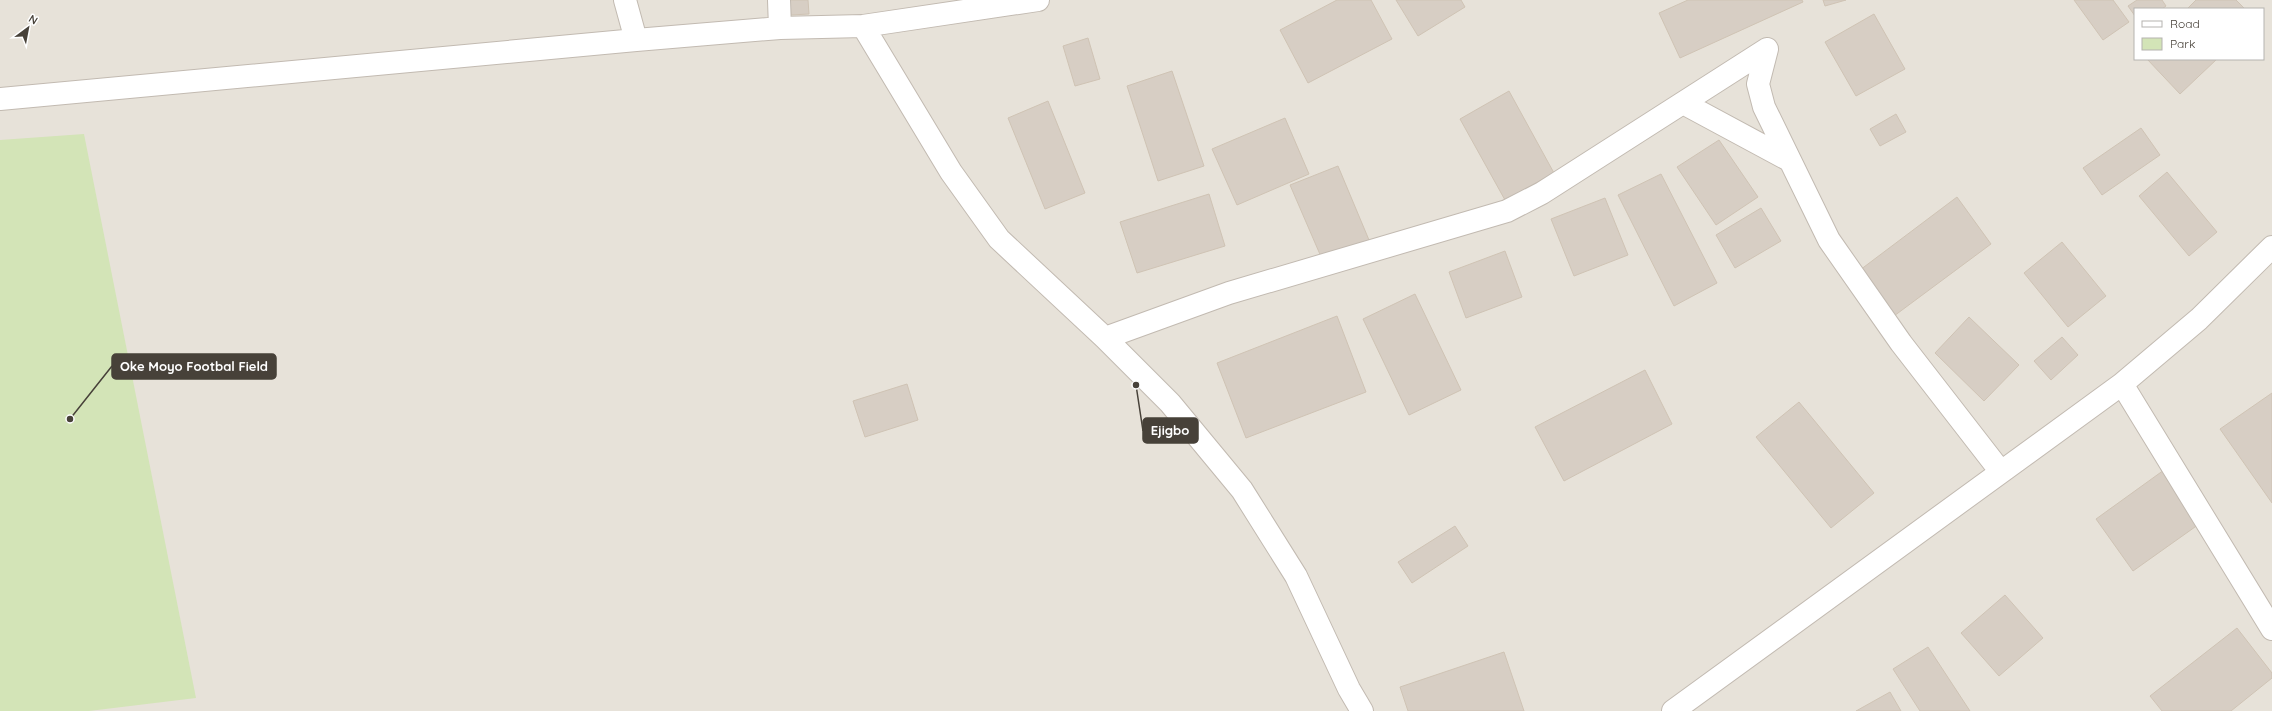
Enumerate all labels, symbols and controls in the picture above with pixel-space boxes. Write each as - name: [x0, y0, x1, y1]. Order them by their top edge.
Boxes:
- north arrow: [8, 8, 48, 48]
- legend: [2134, 8, 2264, 60]
- text: N: [26, 11, 40, 28]
- text: Road: [2170, 16, 2200, 31]
- text: Park: [2170, 36, 2195, 51]
- callout: Oke Moyo Footbal Field: [112, 354, 276, 379]
- text: Oke Moyo Footbal Field: [120, 358, 268, 374]
- callout: Ejigbo: [1143, 418, 1198, 443]
- text: Ejigbo: [1151, 422, 1189, 438]

